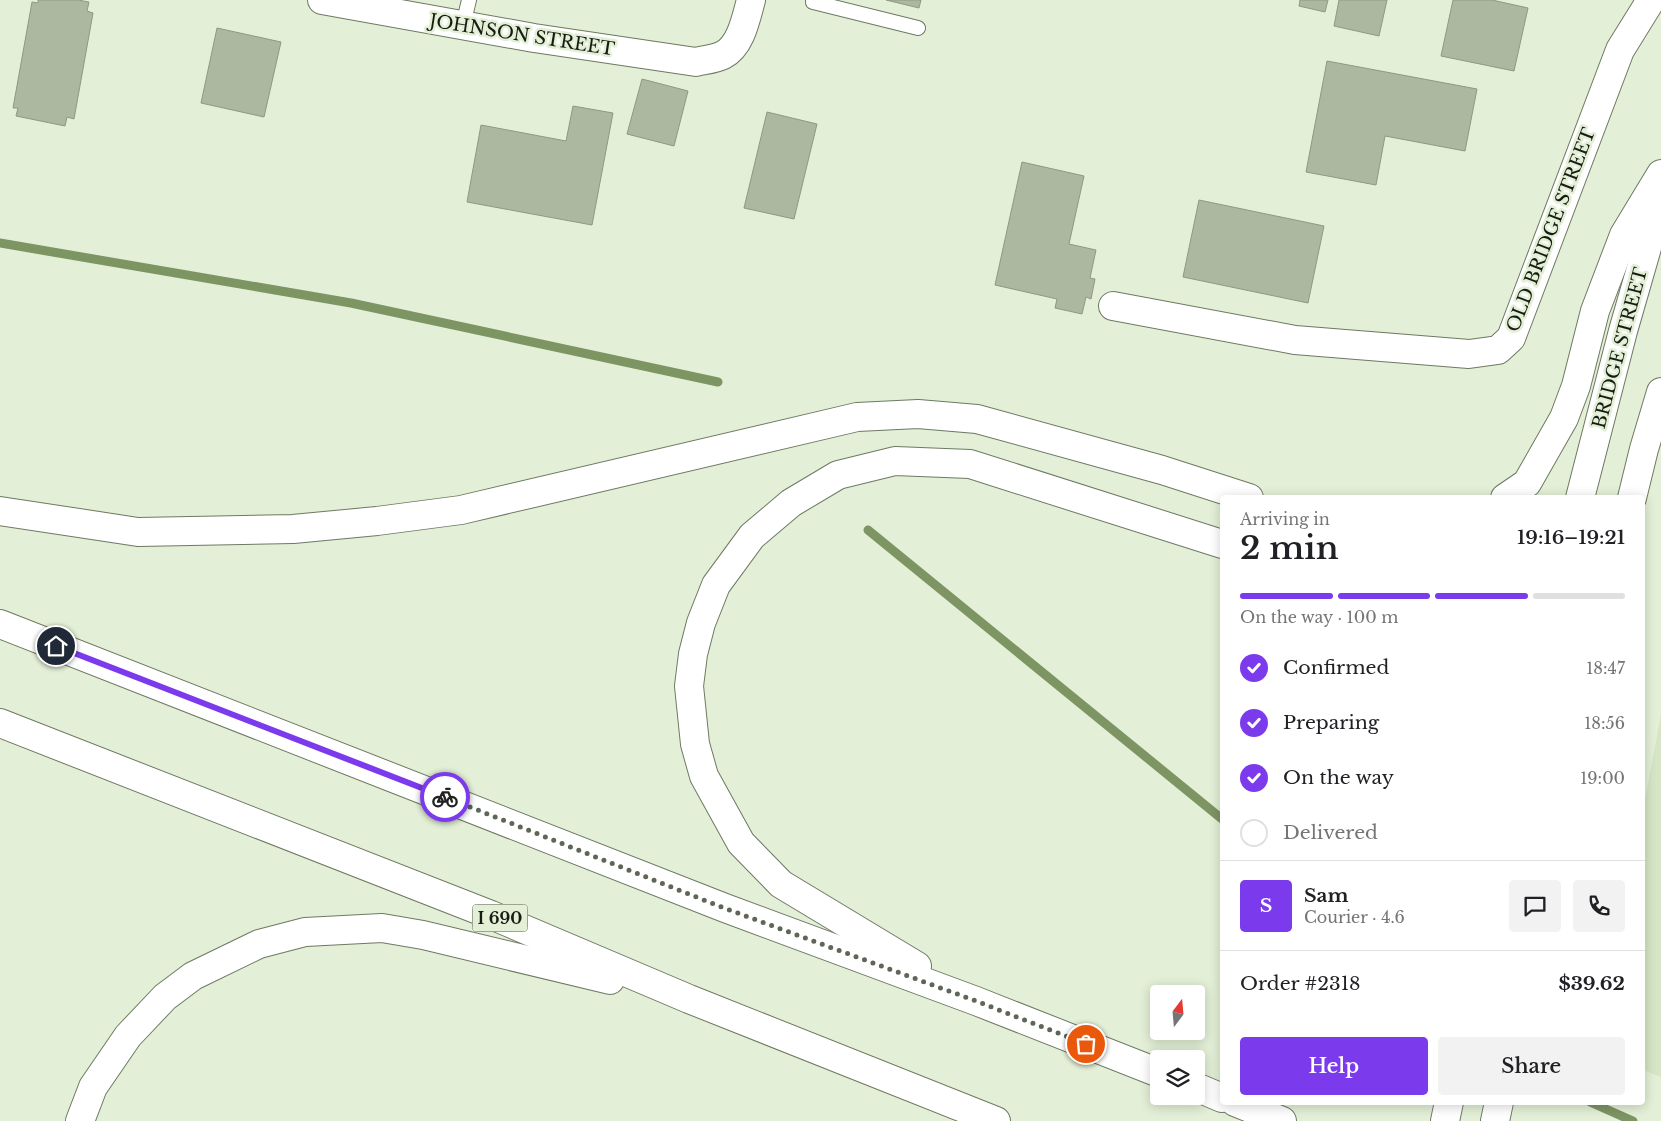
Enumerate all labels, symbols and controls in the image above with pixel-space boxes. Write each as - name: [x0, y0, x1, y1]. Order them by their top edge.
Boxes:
- street label: JOHNSON STREET: [426, 9, 617, 61]
- street label: OLD BRIDGE STREET: [1502, 124, 1600, 335]
- street label: BRIDGE STREET: [1588, 265, 1652, 431]
- text: Arriving in: [1240, 509, 1330, 529]
- text: 19:16–19:21: [1517, 526, 1625, 549]
- text: 2 min: [1240, 528, 1339, 568]
- text: On the way · 100 m: [1240, 607, 1398, 627]
- pin: [35, 625, 77, 667]
- icon: home: [42, 632, 70, 660]
- icon: check: [1240, 654, 1268, 682]
- text: Confirmed: [1283, 656, 1389, 679]
- text: 18:47: [1586, 658, 1625, 678]
- icon: check: [1240, 709, 1268, 737]
- text: Preparing: [1283, 711, 1379, 734]
- text: 18:56: [1584, 713, 1625, 733]
- icon: check: [1240, 764, 1268, 792]
- text: On the way: [1283, 766, 1394, 789]
- text: 19:00: [1580, 768, 1625, 788]
- courier: [420, 772, 470, 822]
- icon: bike: [431, 783, 459, 811]
- text: Delivered: [1283, 821, 1378, 844]
- button: chat: [1509, 880, 1561, 932]
- button: phone: [1573, 880, 1625, 932]
- text: Sam: [1304, 884, 1349, 907]
- text: S: [1260, 894, 1272, 917]
- road number: I 690: [472, 904, 528, 931]
- text: Courier · 4.6: [1304, 907, 1405, 927]
- text: Order #2318: [1240, 972, 1361, 995]
- text: $39.62: [1558, 972, 1625, 995]
- north arrow: [1150, 985, 1205, 1040]
- map controls: [1150, 985, 1205, 1105]
- pin: [1065, 1023, 1107, 1065]
- icon: bag: [1072, 1030, 1100, 1058]
- button: Help: [1240, 1037, 1428, 1095]
- button: Share: [1438, 1037, 1625, 1095]
- button: layers: [1150, 1050, 1205, 1105]

